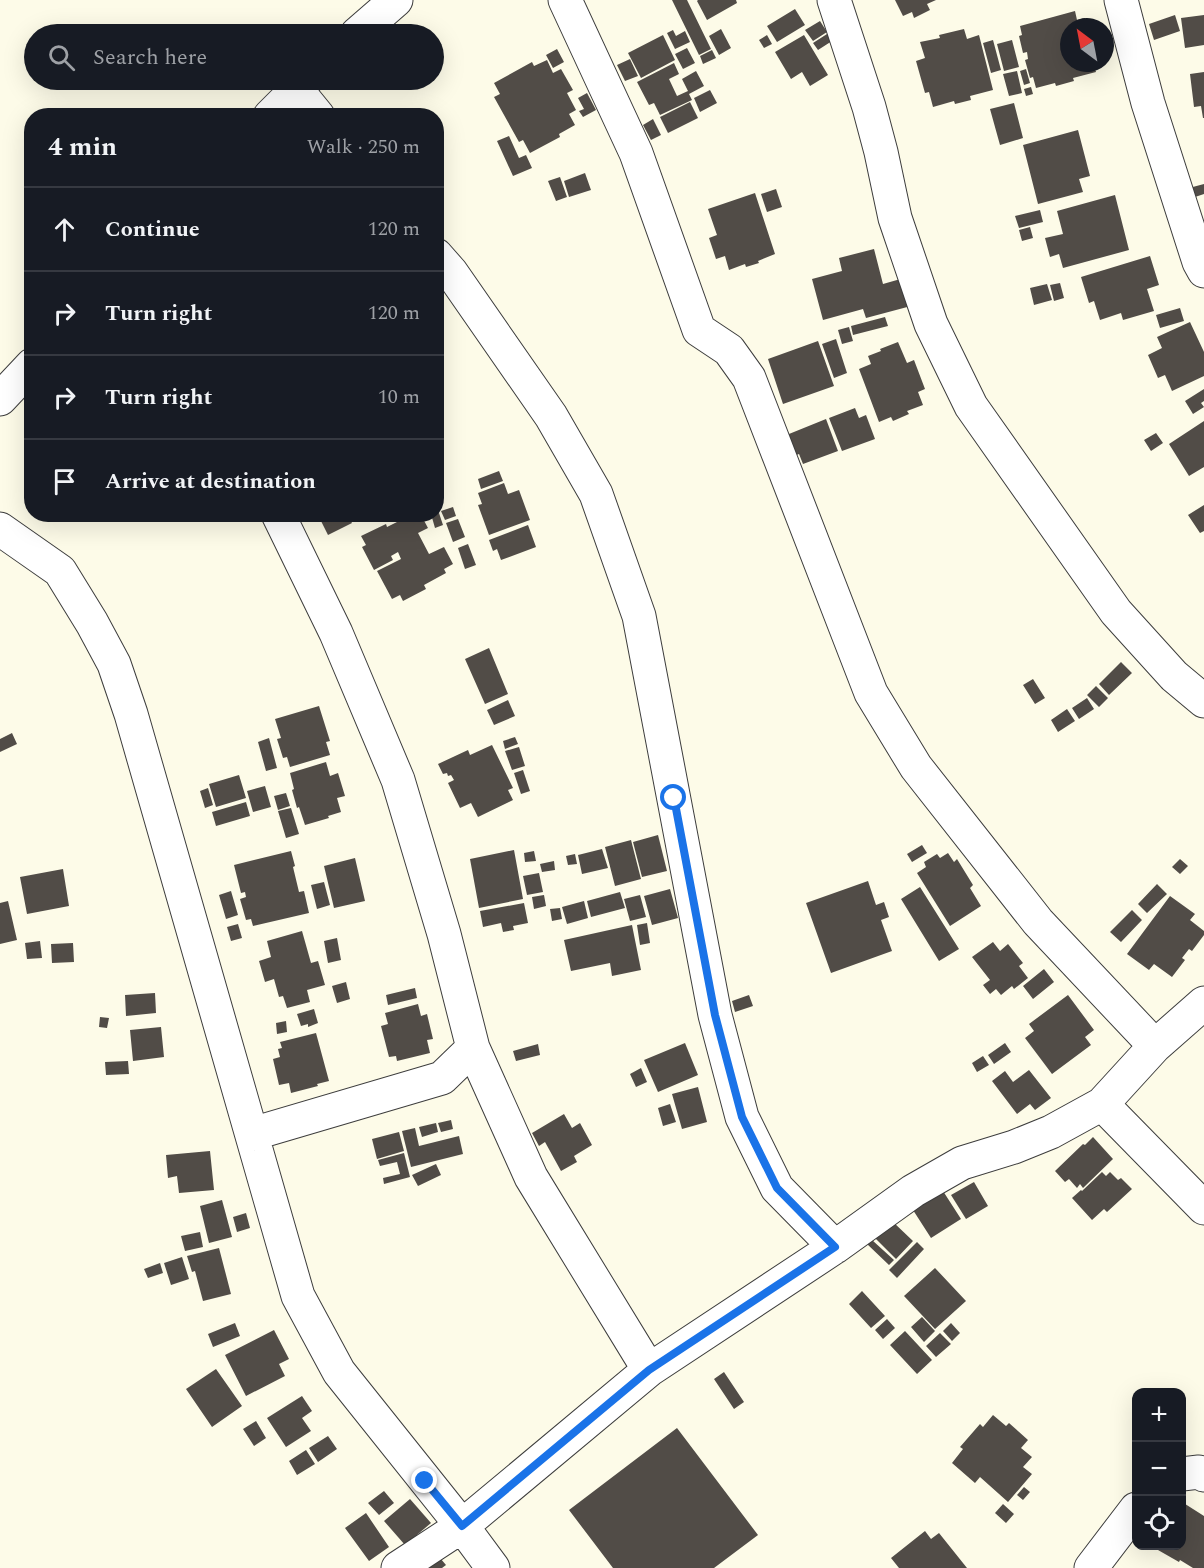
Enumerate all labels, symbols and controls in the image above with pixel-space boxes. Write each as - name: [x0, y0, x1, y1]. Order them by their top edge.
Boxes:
- north arrow: [1060, 18, 1114, 72]
- search box: [24, 24, 444, 90]
- icon: search: [45, 41, 78, 74]
- text: Search here: [93, 41, 207, 74]
- text: 4 min: [48, 127, 117, 167]
- text: Walk · 250 m: [307, 132, 420, 162]
- icon: ahead: [48, 213, 81, 246]
- text: Continue: [105, 213, 200, 246]
- text: 120 m: [368, 214, 420, 244]
- icon: right: [48, 297, 81, 330]
- text: Turn right: [105, 297, 212, 330]
- text: 120 m: [368, 298, 420, 328]
- icon: right: [48, 381, 81, 414]
- text: Turn right: [105, 381, 212, 414]
- text: 10 m: [378, 382, 420, 412]
- icon: arrive: [48, 465, 81, 498]
- text: Arrive at destination: [105, 465, 316, 498]
- route start: [660, 784, 686, 810]
- map controls: [1132, 1388, 1186, 1550]
- button: +: [1132, 1388, 1186, 1442]
- button: −: [1132, 1442, 1186, 1496]
- route end: [411, 1467, 437, 1493]
- button: locate: [1132, 1496, 1186, 1550]

